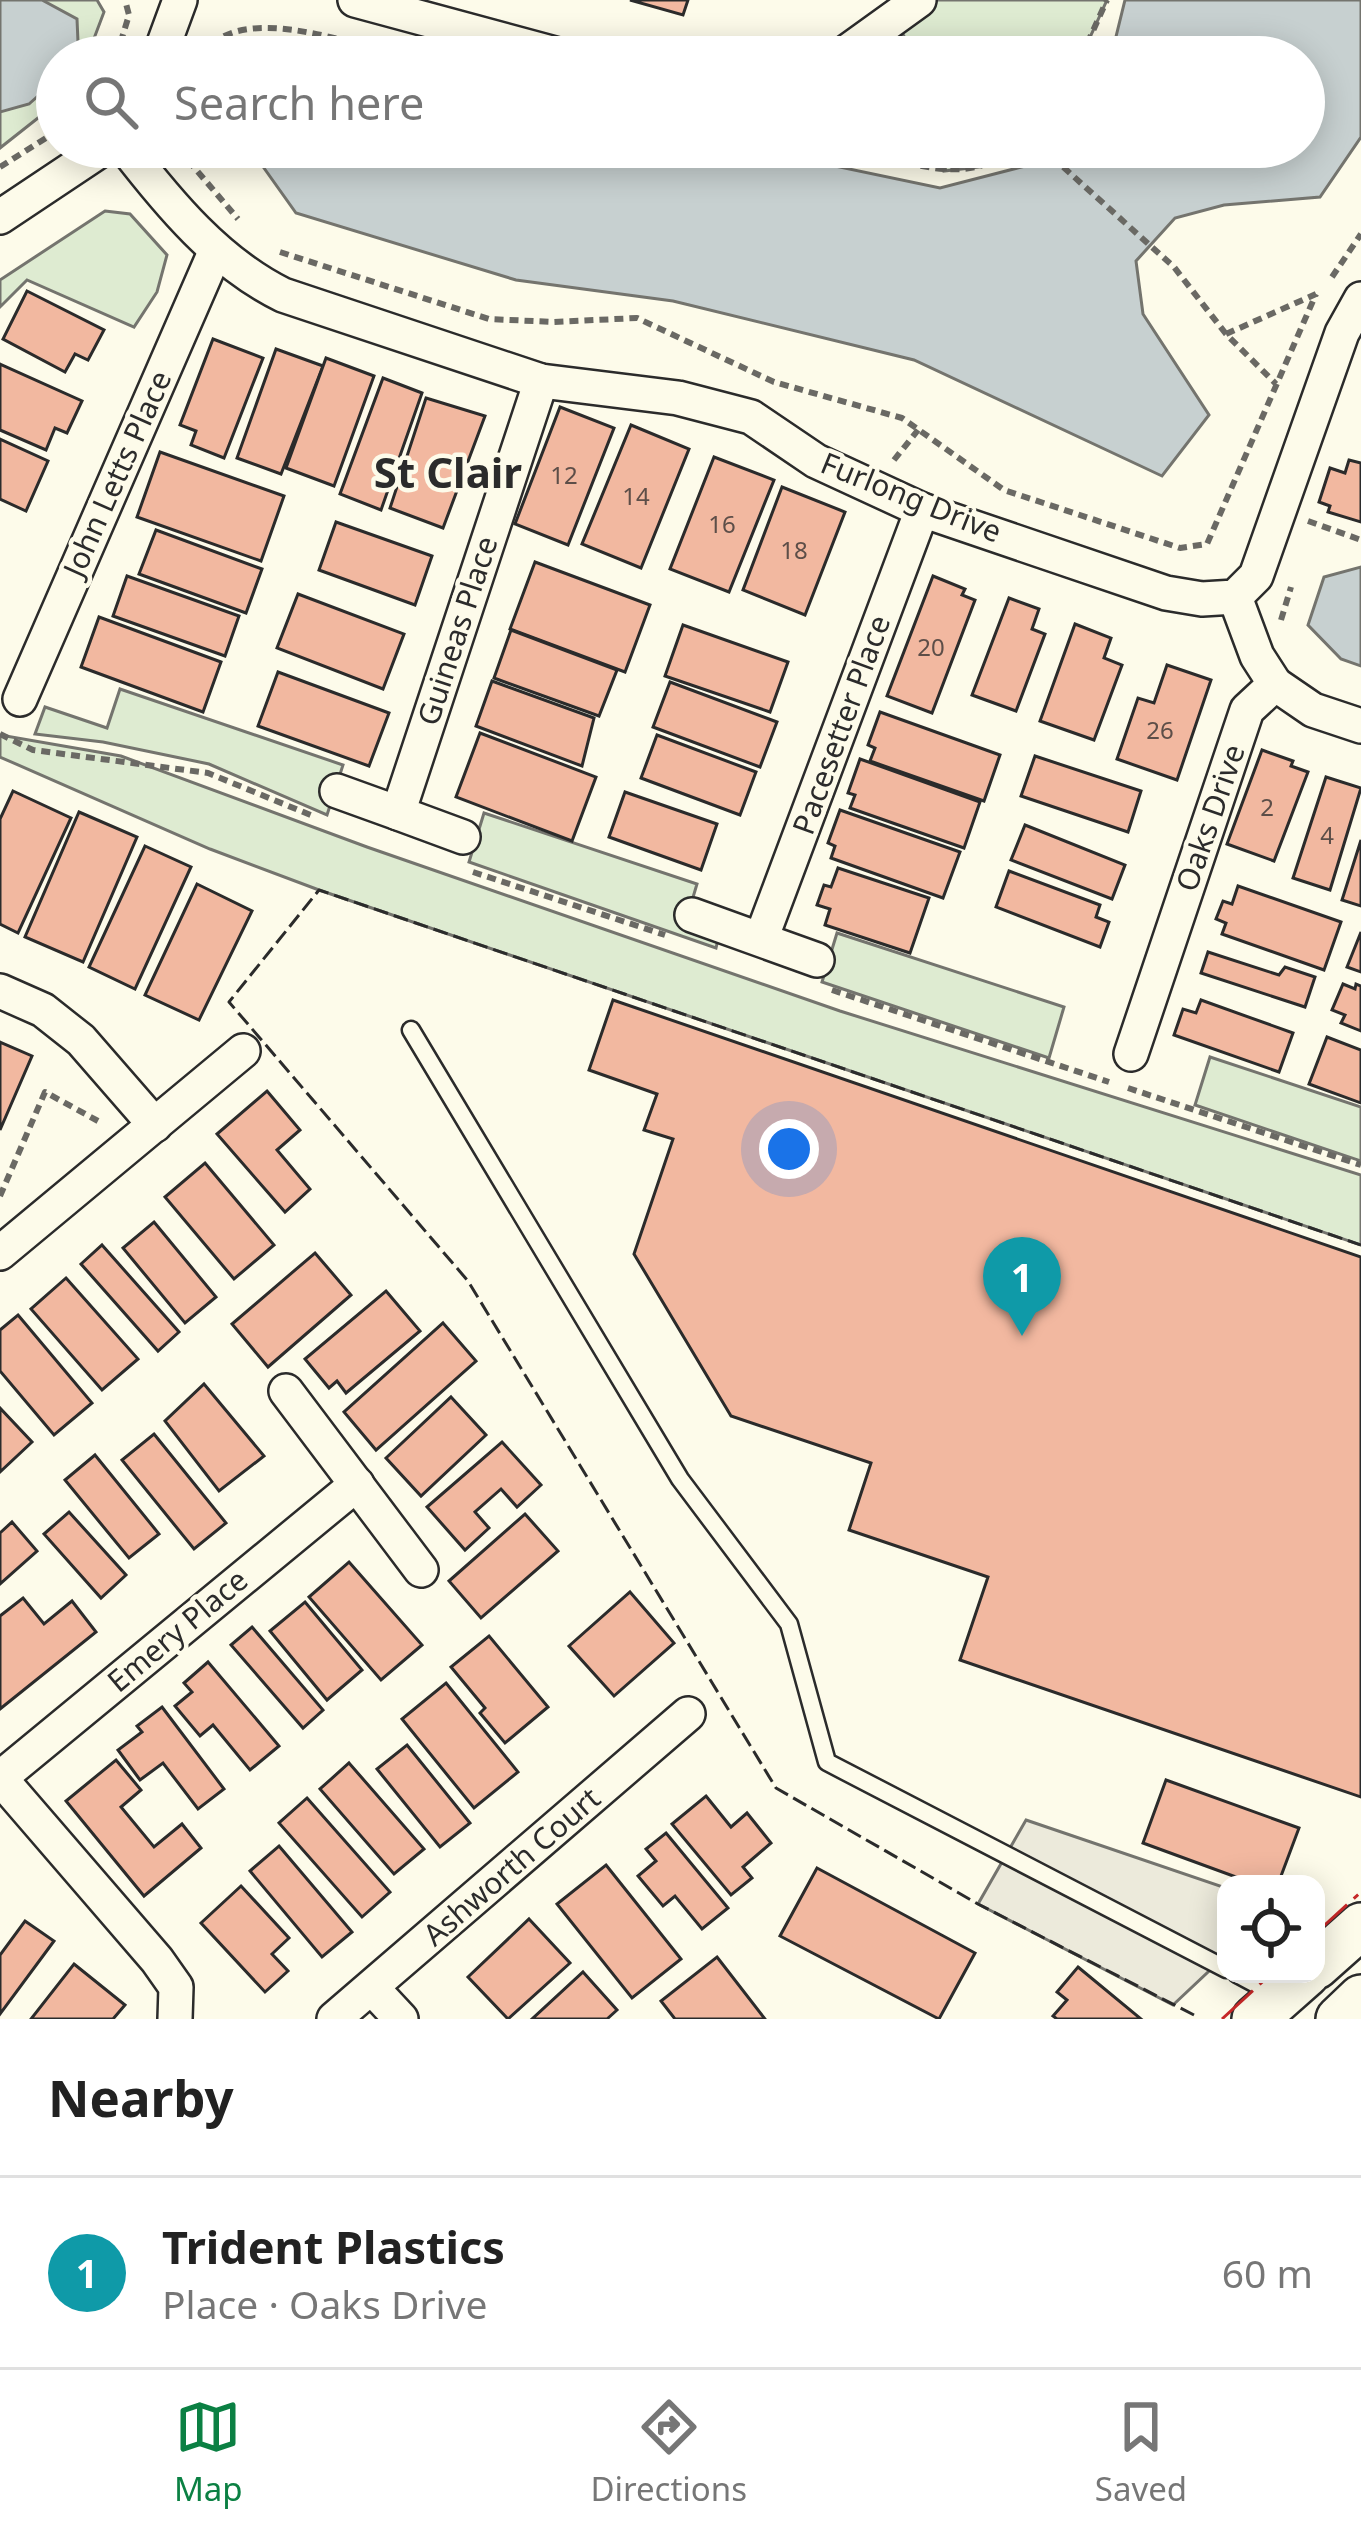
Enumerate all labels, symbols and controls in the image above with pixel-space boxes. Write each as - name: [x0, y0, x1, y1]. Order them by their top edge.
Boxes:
- search box: [36, 36, 1325, 168]
- icon: search: [78, 69, 144, 135]
- text: Search here: [174, 72, 424, 133]
- street label: John Letts Place: [52, 364, 180, 586]
- street label: Furlong Drive: [815, 442, 1008, 551]
- district label: St Clair: [374, 443, 522, 500]
- house number: 12: [550, 458, 578, 491]
- house number: 14: [622, 479, 650, 512]
- house number: 16: [708, 507, 736, 540]
- street label: Guineas Place: [407, 531, 506, 730]
- house number: 18: [780, 533, 808, 566]
- street label: Pacesetter Place: [782, 609, 899, 840]
- house number: 20: [917, 630, 945, 663]
- house number: 26: [1146, 713, 1174, 746]
- street label: Oaks Drive: [1165, 739, 1254, 896]
- house number: 2: [1260, 790, 1274, 823]
- house number: 4: [1320, 818, 1334, 851]
- your location: [759, 1119, 819, 1179]
- pin: 1: [983, 1237, 1061, 1336]
- street label: Emery Place: [98, 1559, 256, 1701]
- street label: Ashworth Court: [414, 1777, 608, 1954]
- map controls: [1217, 1875, 1325, 1983]
- button: locate: [1217, 1875, 1325, 1983]
- text: Nearby: [48, 2062, 234, 2132]
- text: Trident Plastics: [162, 2216, 505, 2277]
- text: 1: [76, 2246, 98, 2299]
- text: 60 m: [1222, 2246, 1313, 2299]
- text: Place · Oaks Drive: [162, 2277, 487, 2330]
- tab: Map: [174, 2394, 243, 2511]
- tab: Directions: [590, 2394, 747, 2511]
- tab: Saved: [1095, 2394, 1187, 2511]

